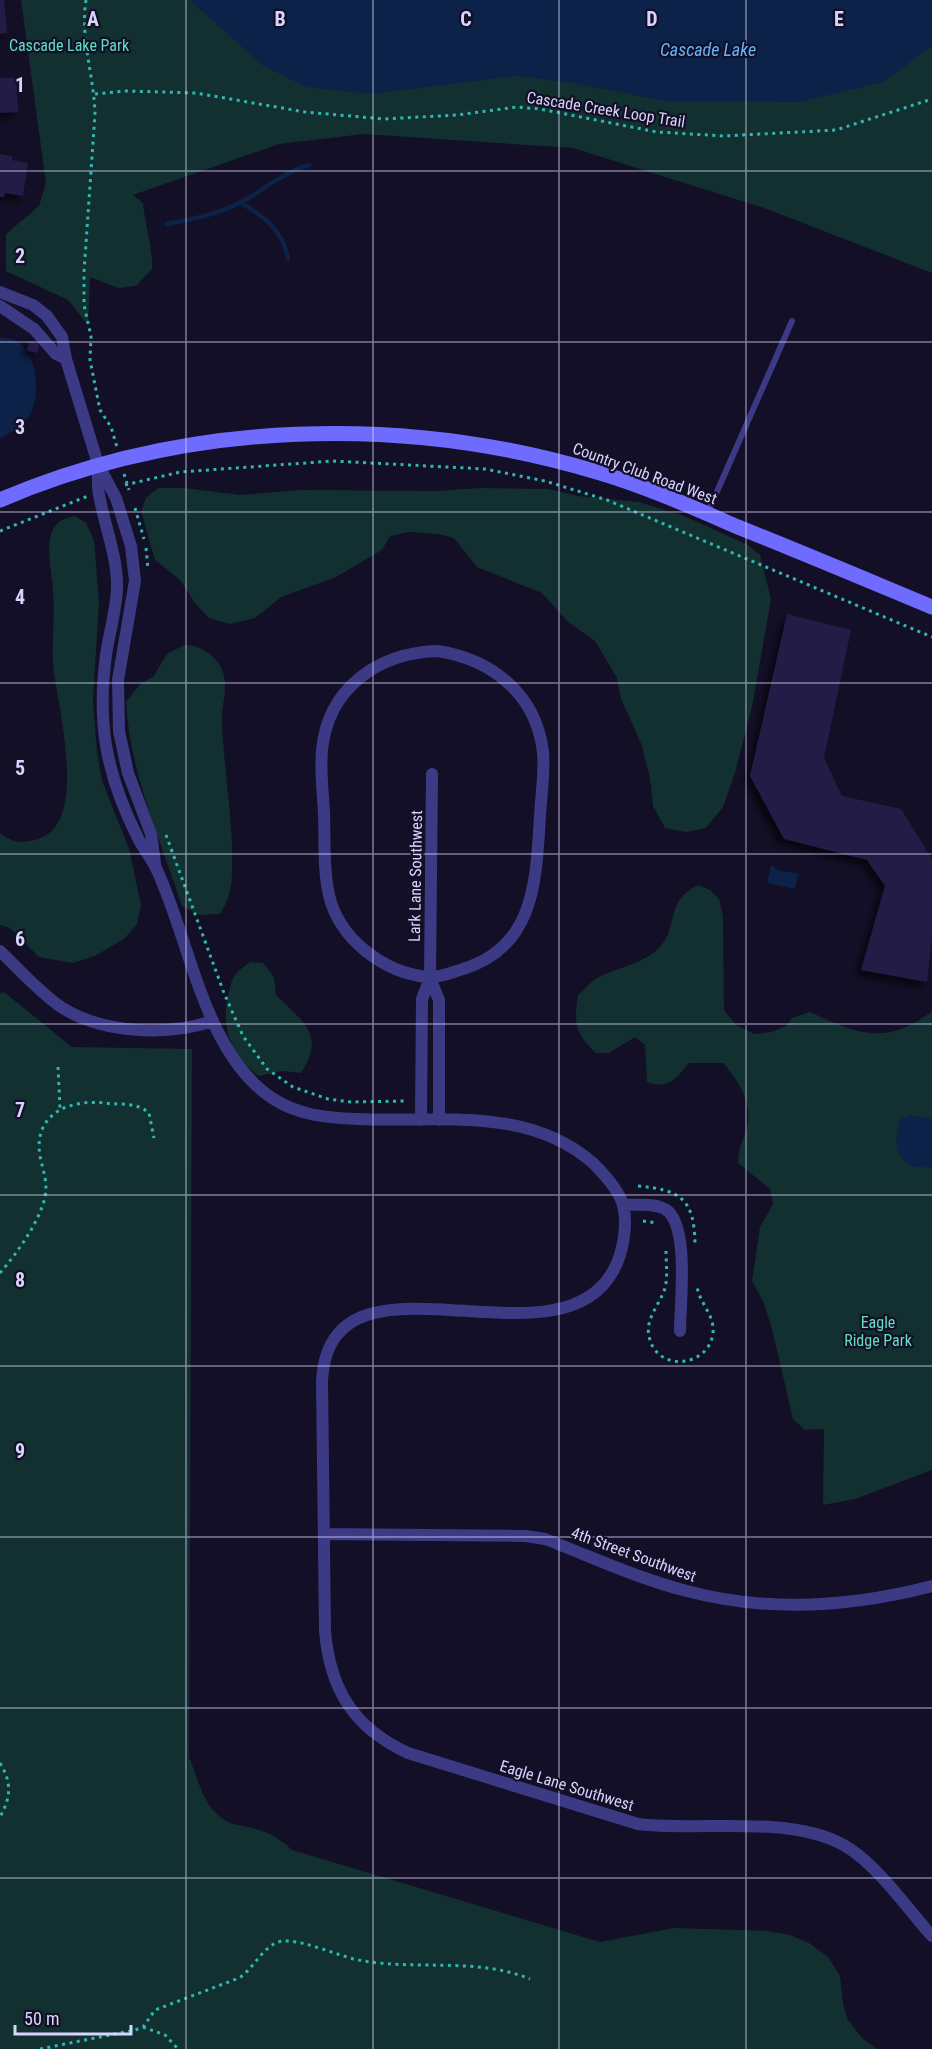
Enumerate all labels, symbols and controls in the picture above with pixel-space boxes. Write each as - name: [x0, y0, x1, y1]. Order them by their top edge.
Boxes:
- text: A: [87, 7, 99, 31]
- text: B: [274, 7, 286, 31]
- text: C: [460, 7, 472, 31]
- text: D: [646, 7, 658, 31]
- text: E: [834, 7, 844, 31]
- park label: Cascade Lake Park: [9, 36, 130, 55]
- water label: Cascade Lake: [660, 39, 756, 60]
- text: 1: [15, 73, 25, 97]
- street label: Cascade Creek Loop Trail: [525, 88, 686, 131]
- text: 2: [15, 244, 25, 268]
- text: 3: [15, 415, 25, 439]
- street label: Country Club Road West: [570, 439, 720, 508]
- text: 4: [15, 585, 25, 609]
- text: 5: [15, 756, 25, 780]
- street label: Lark Lane Southwest: [405, 810, 426, 942]
- text: 6: [15, 927, 25, 951]
- text: 7: [15, 1098, 25, 1122]
- text: 8: [15, 1268, 25, 1292]
- park label: Eagle Ridge Park: [844, 1313, 913, 1350]
- text: 9: [15, 1439, 25, 1463]
- street label: 4th Street Southwest: [569, 1523, 699, 1586]
- street label: Eagle Lane Southwest: [498, 1756, 636, 1815]
- scale bar: [15, 1998, 130, 2036]
- text: 50 m: [24, 2008, 59, 2029]

